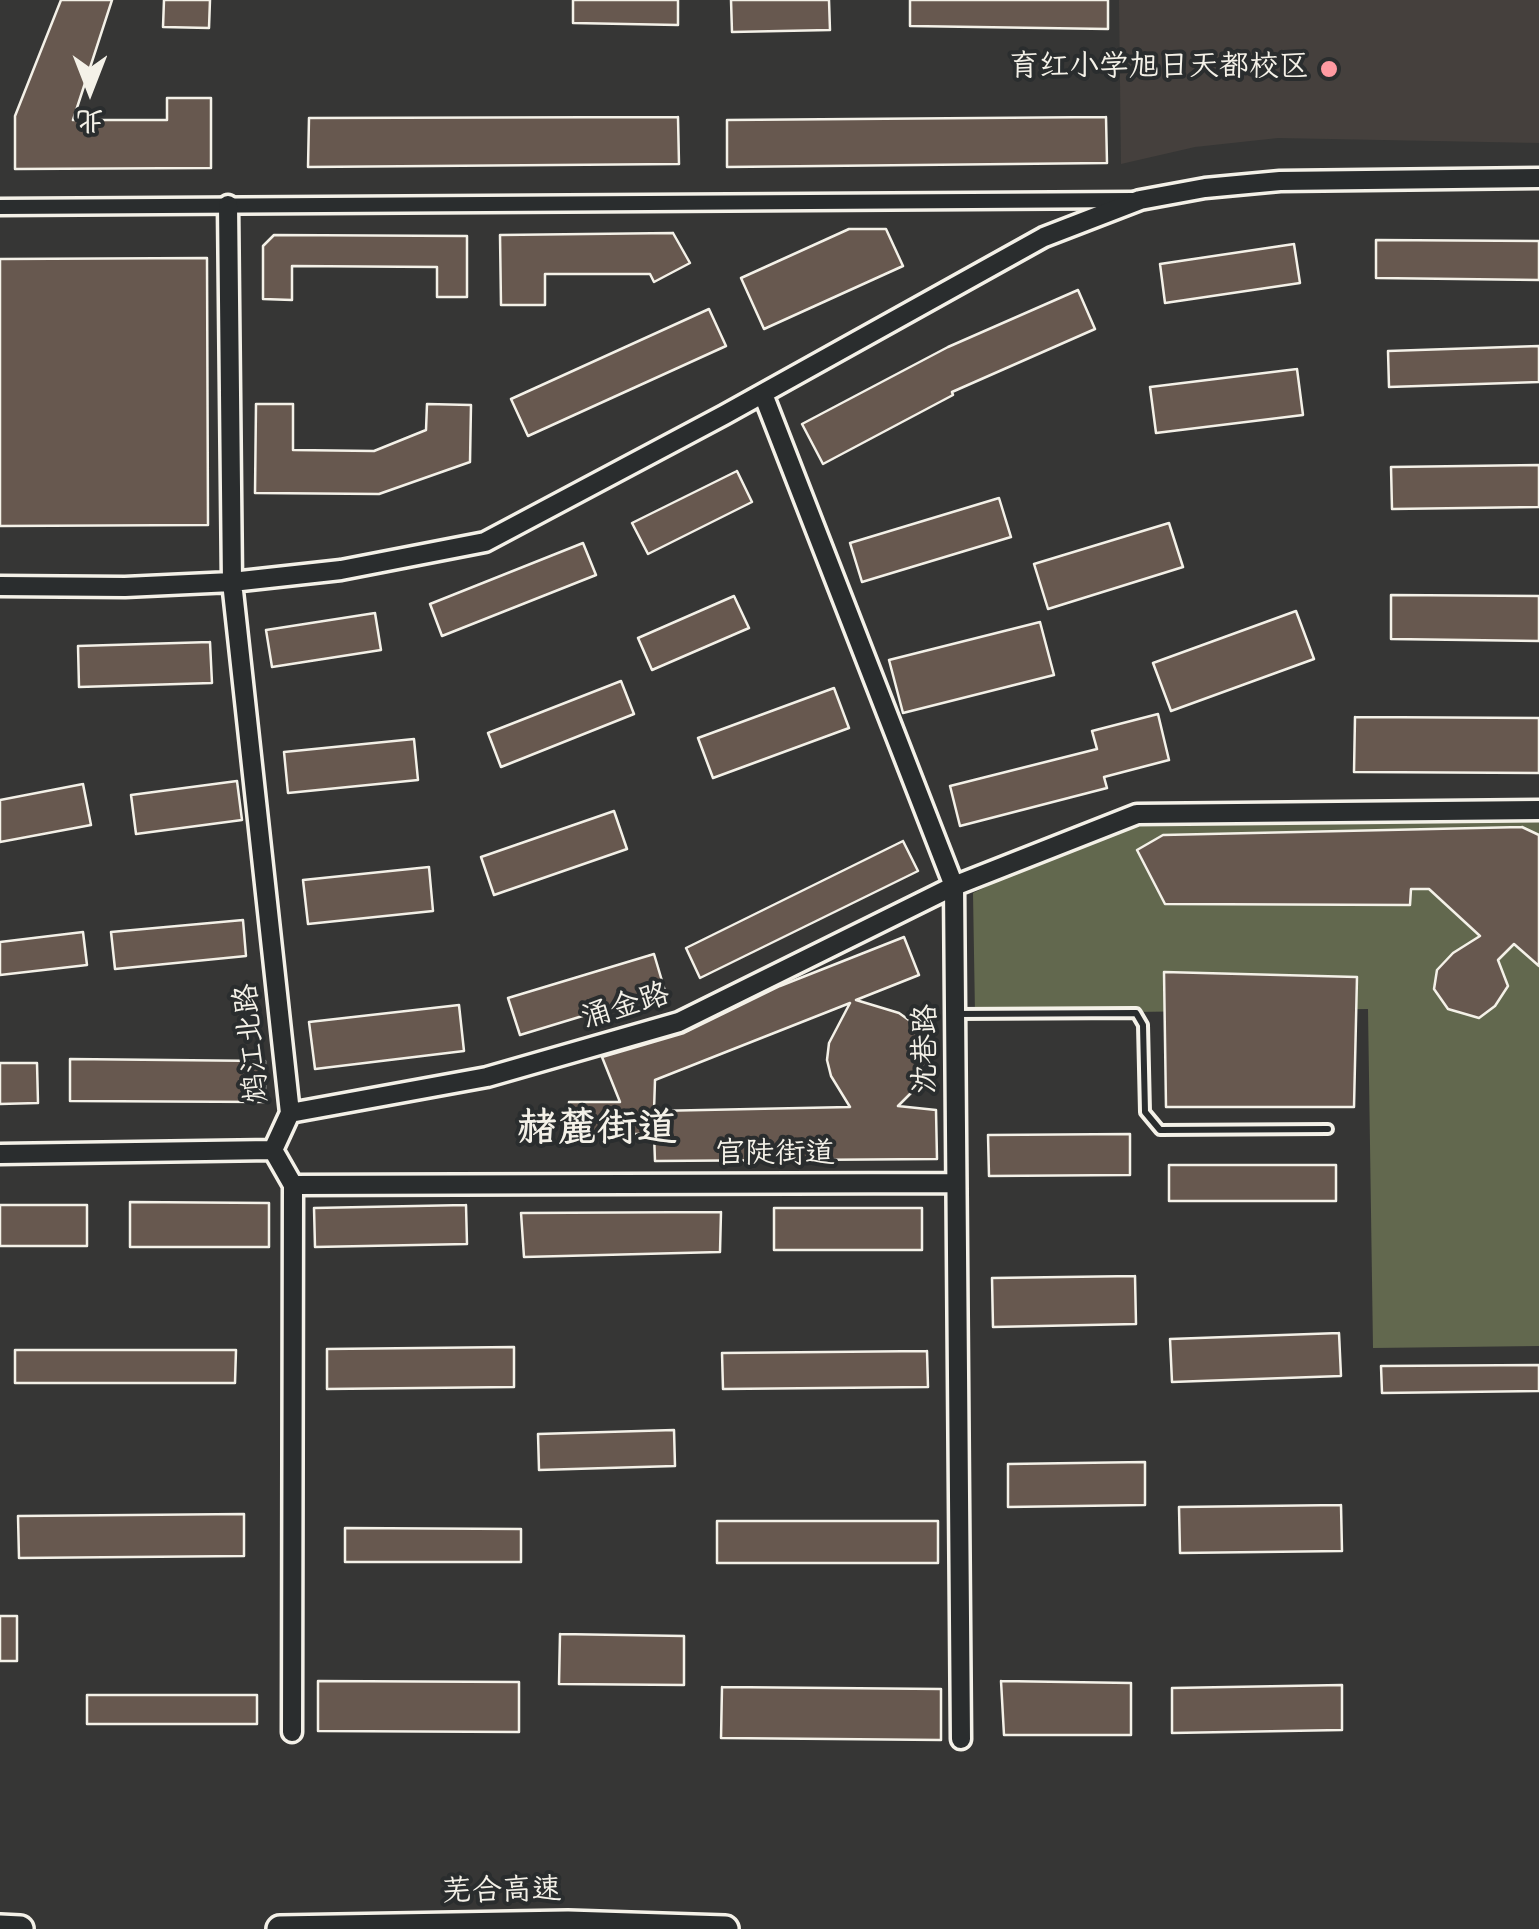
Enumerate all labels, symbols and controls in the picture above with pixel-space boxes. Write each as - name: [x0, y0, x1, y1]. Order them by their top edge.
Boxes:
- north arrow: [40, 40, 140, 140]
- place label: 育红小学旭日天都校区: [1009, 51, 1309, 87]
- marker: 育红小学旭日天都校区: [1318, 58, 1340, 80]
- text: 北: [76, 101, 104, 140]
- street label: 涌金路: [578, 978, 674, 1038]
- street label: 鸩江北路: [230, 981, 278, 1105]
- street label: 沈巷路: [910, 1004, 946, 1094]
- district label: 赭麓街道: [517, 1108, 677, 1156]
- street label: 官陡街道: [715, 1138, 835, 1174]
- street label: 芜合高速: [442, 1874, 562, 1912]

